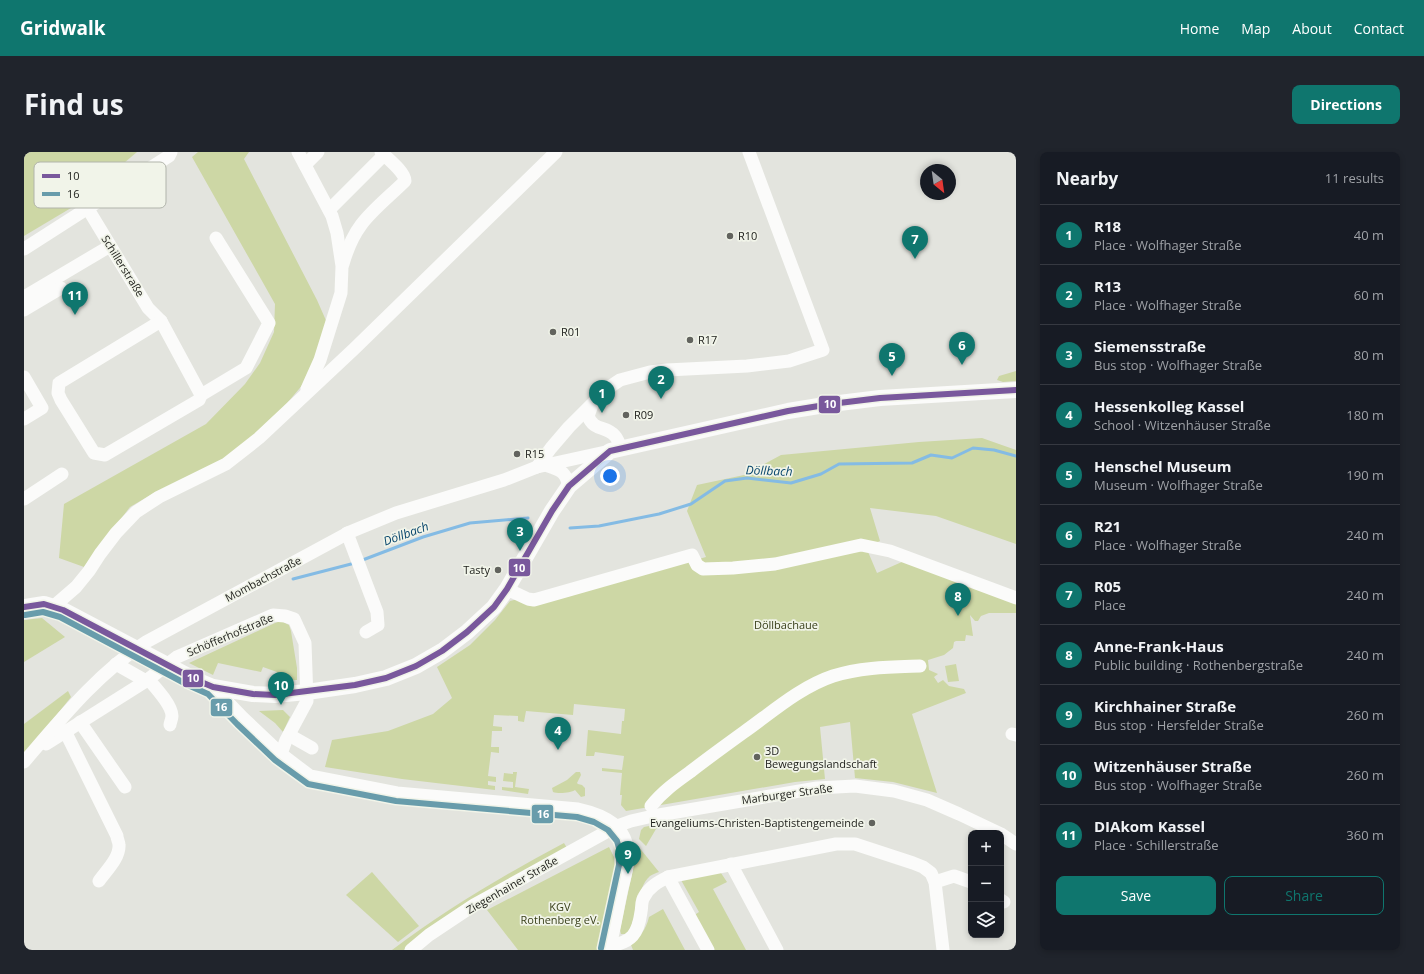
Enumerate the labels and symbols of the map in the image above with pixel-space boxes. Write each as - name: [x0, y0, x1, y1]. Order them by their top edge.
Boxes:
- legend: [34, 162, 166, 208]
- north arrow: [920, 164, 956, 200]
- text: 10: [67, 168, 80, 183]
- text: 16: [67, 186, 80, 201]
- pin: 7: [902, 226, 928, 259]
- place label: R10: [738, 228, 757, 243]
- marker: R10: [725, 231, 735, 241]
- street label: Schillerstraße: [99, 232, 148, 299]
- pin: 11: [62, 282, 88, 315]
- place label: R01: [561, 324, 580, 339]
- marker: R01: [548, 327, 558, 337]
- place label: R17: [698, 332, 717, 347]
- pin: 6: [949, 332, 975, 365]
- marker: R17: [685, 335, 695, 345]
- pin: 5: [879, 343, 905, 376]
- pin: 2: [648, 366, 674, 399]
- pin: 1: [589, 380, 615, 413]
- line badge: 10: [818, 395, 841, 414]
- text: 10: [824, 396, 836, 411]
- place label: R09: [634, 407, 653, 422]
- marker: R09: [621, 410, 631, 420]
- place label: R15: [525, 446, 544, 461]
- marker: R15: [512, 449, 522, 459]
- water label: Döllbach: [745, 461, 793, 480]
- your location: [600, 466, 620, 486]
- water label: Döllbach: [381, 517, 431, 550]
- pin: 3: [507, 518, 533, 551]
- street label: Mombachstraße: [222, 552, 304, 605]
- line badge: 10: [508, 558, 531, 577]
- text: 10: [513, 560, 525, 575]
- place label: Tasty: [463, 562, 490, 577]
- marker: Tasty: [493, 565, 503, 575]
- pin: 8: [945, 583, 971, 616]
- street label: Schöfferhofstraße: [184, 610, 275, 660]
- park label: Döllbachaue: [754, 617, 818, 632]
- line badge: 10: [182, 669, 204, 688]
- text: 10: [187, 670, 199, 685]
- pin: 10: [268, 672, 294, 705]
- line badge: 16: [210, 698, 233, 717]
- text: 16: [215, 699, 227, 714]
- pin: 4: [545, 717, 571, 750]
- place label: 3D Bewegungslandschaft: [765, 743, 877, 771]
- marker: 3D Bewegungslandschaft: [752, 752, 762, 762]
- street label: Marburger Straße: [741, 780, 833, 807]
- line badge: 16: [531, 804, 554, 824]
- text: 16: [537, 806, 549, 821]
- place label: Evangeliums-Christen-Baptistengemeinde: [650, 815, 864, 830]
- marker: Evangeliums-Christen-Baptistengemeinde: [867, 818, 877, 828]
- pin: 9: [615, 841, 641, 874]
- street label: Ziegenhainer Straße: [463, 852, 560, 917]
- park label: KGV Rothenberg eV.: [521, 899, 600, 927]

